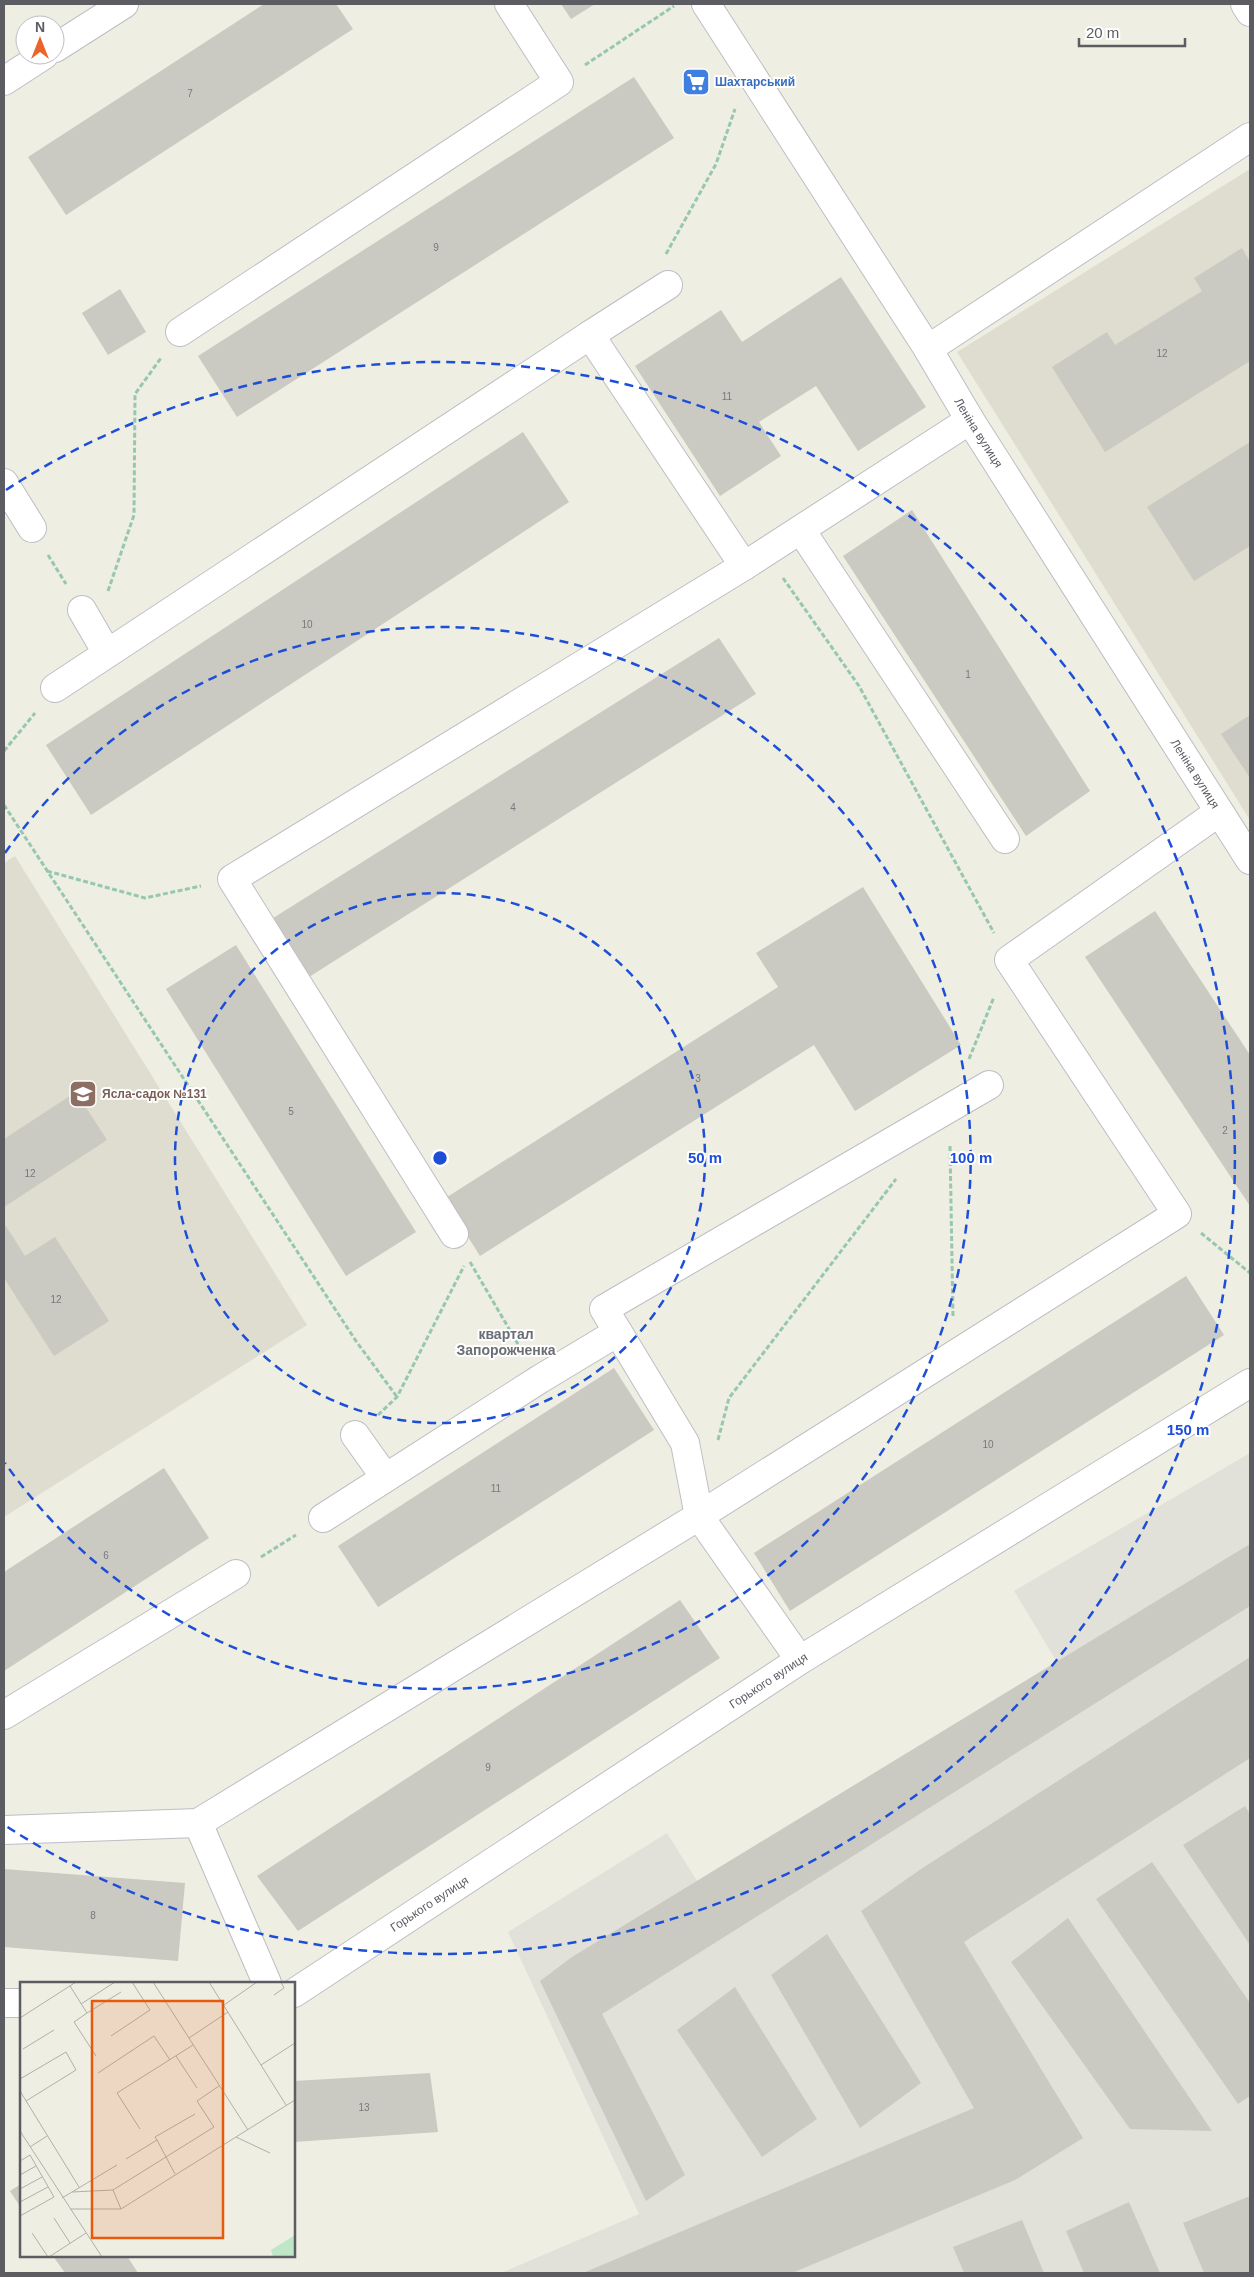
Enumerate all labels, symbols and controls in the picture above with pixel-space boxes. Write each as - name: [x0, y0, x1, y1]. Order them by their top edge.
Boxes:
- north arrow: [15, 15, 65, 65]
- scale bar: [1079, 15, 1185, 47]
- text: N: [35, 19, 45, 35]
- text: 20 m: [1086, 24, 1119, 41]
- supermarket icon: Шахтарський: [681, 67, 711, 97]
- place label: Шахтарський: [715, 75, 795, 89]
- house number: 7: [187, 88, 193, 99]
- house number: 9: [433, 242, 439, 253]
- house number: 12: [1156, 348, 1168, 359]
- house number: 11: [722, 391, 733, 402]
- street label: Леніна вулиця: [951, 395, 1005, 470]
- house number: 10: [301, 619, 313, 630]
- house number: 1: [965, 669, 971, 680]
- street label: Леніна вулиця: [1168, 736, 1222, 811]
- house number: 4: [510, 802, 516, 813]
- house number: 3: [695, 1073, 701, 1084]
- school or university icon: Ясла-садок №131: [68, 1079, 98, 1109]
- place label: Ясла-садок №131: [102, 1087, 207, 1101]
- house number: 5: [288, 1106, 294, 1117]
- house number: 2: [1222, 1125, 1228, 1136]
- centre of rings: [431, 1149, 449, 1167]
- text: 50 m: [688, 1149, 722, 1166]
- text: 100 m: [950, 1149, 992, 1166]
- house number: 12: [24, 1168, 36, 1179]
- house number: 12: [50, 1294, 62, 1305]
- district label: квартал Запорожченка: [456, 1326, 556, 1358]
- text: 150 m: [1167, 1421, 1209, 1438]
- house number: 10: [982, 1439, 994, 1450]
- house number: 11: [491, 1483, 502, 1494]
- house number: 6: [103, 1550, 109, 1561]
- street label: Горького вулиця: [727, 1650, 810, 1711]
- house number: 9: [485, 1762, 491, 1773]
- street label: Горького вулиця: [388, 1873, 471, 1935]
- house number: 8: [90, 1910, 96, 1921]
- inset map: [20, 1982, 295, 2257]
- house number: 13: [358, 2102, 370, 2113]

